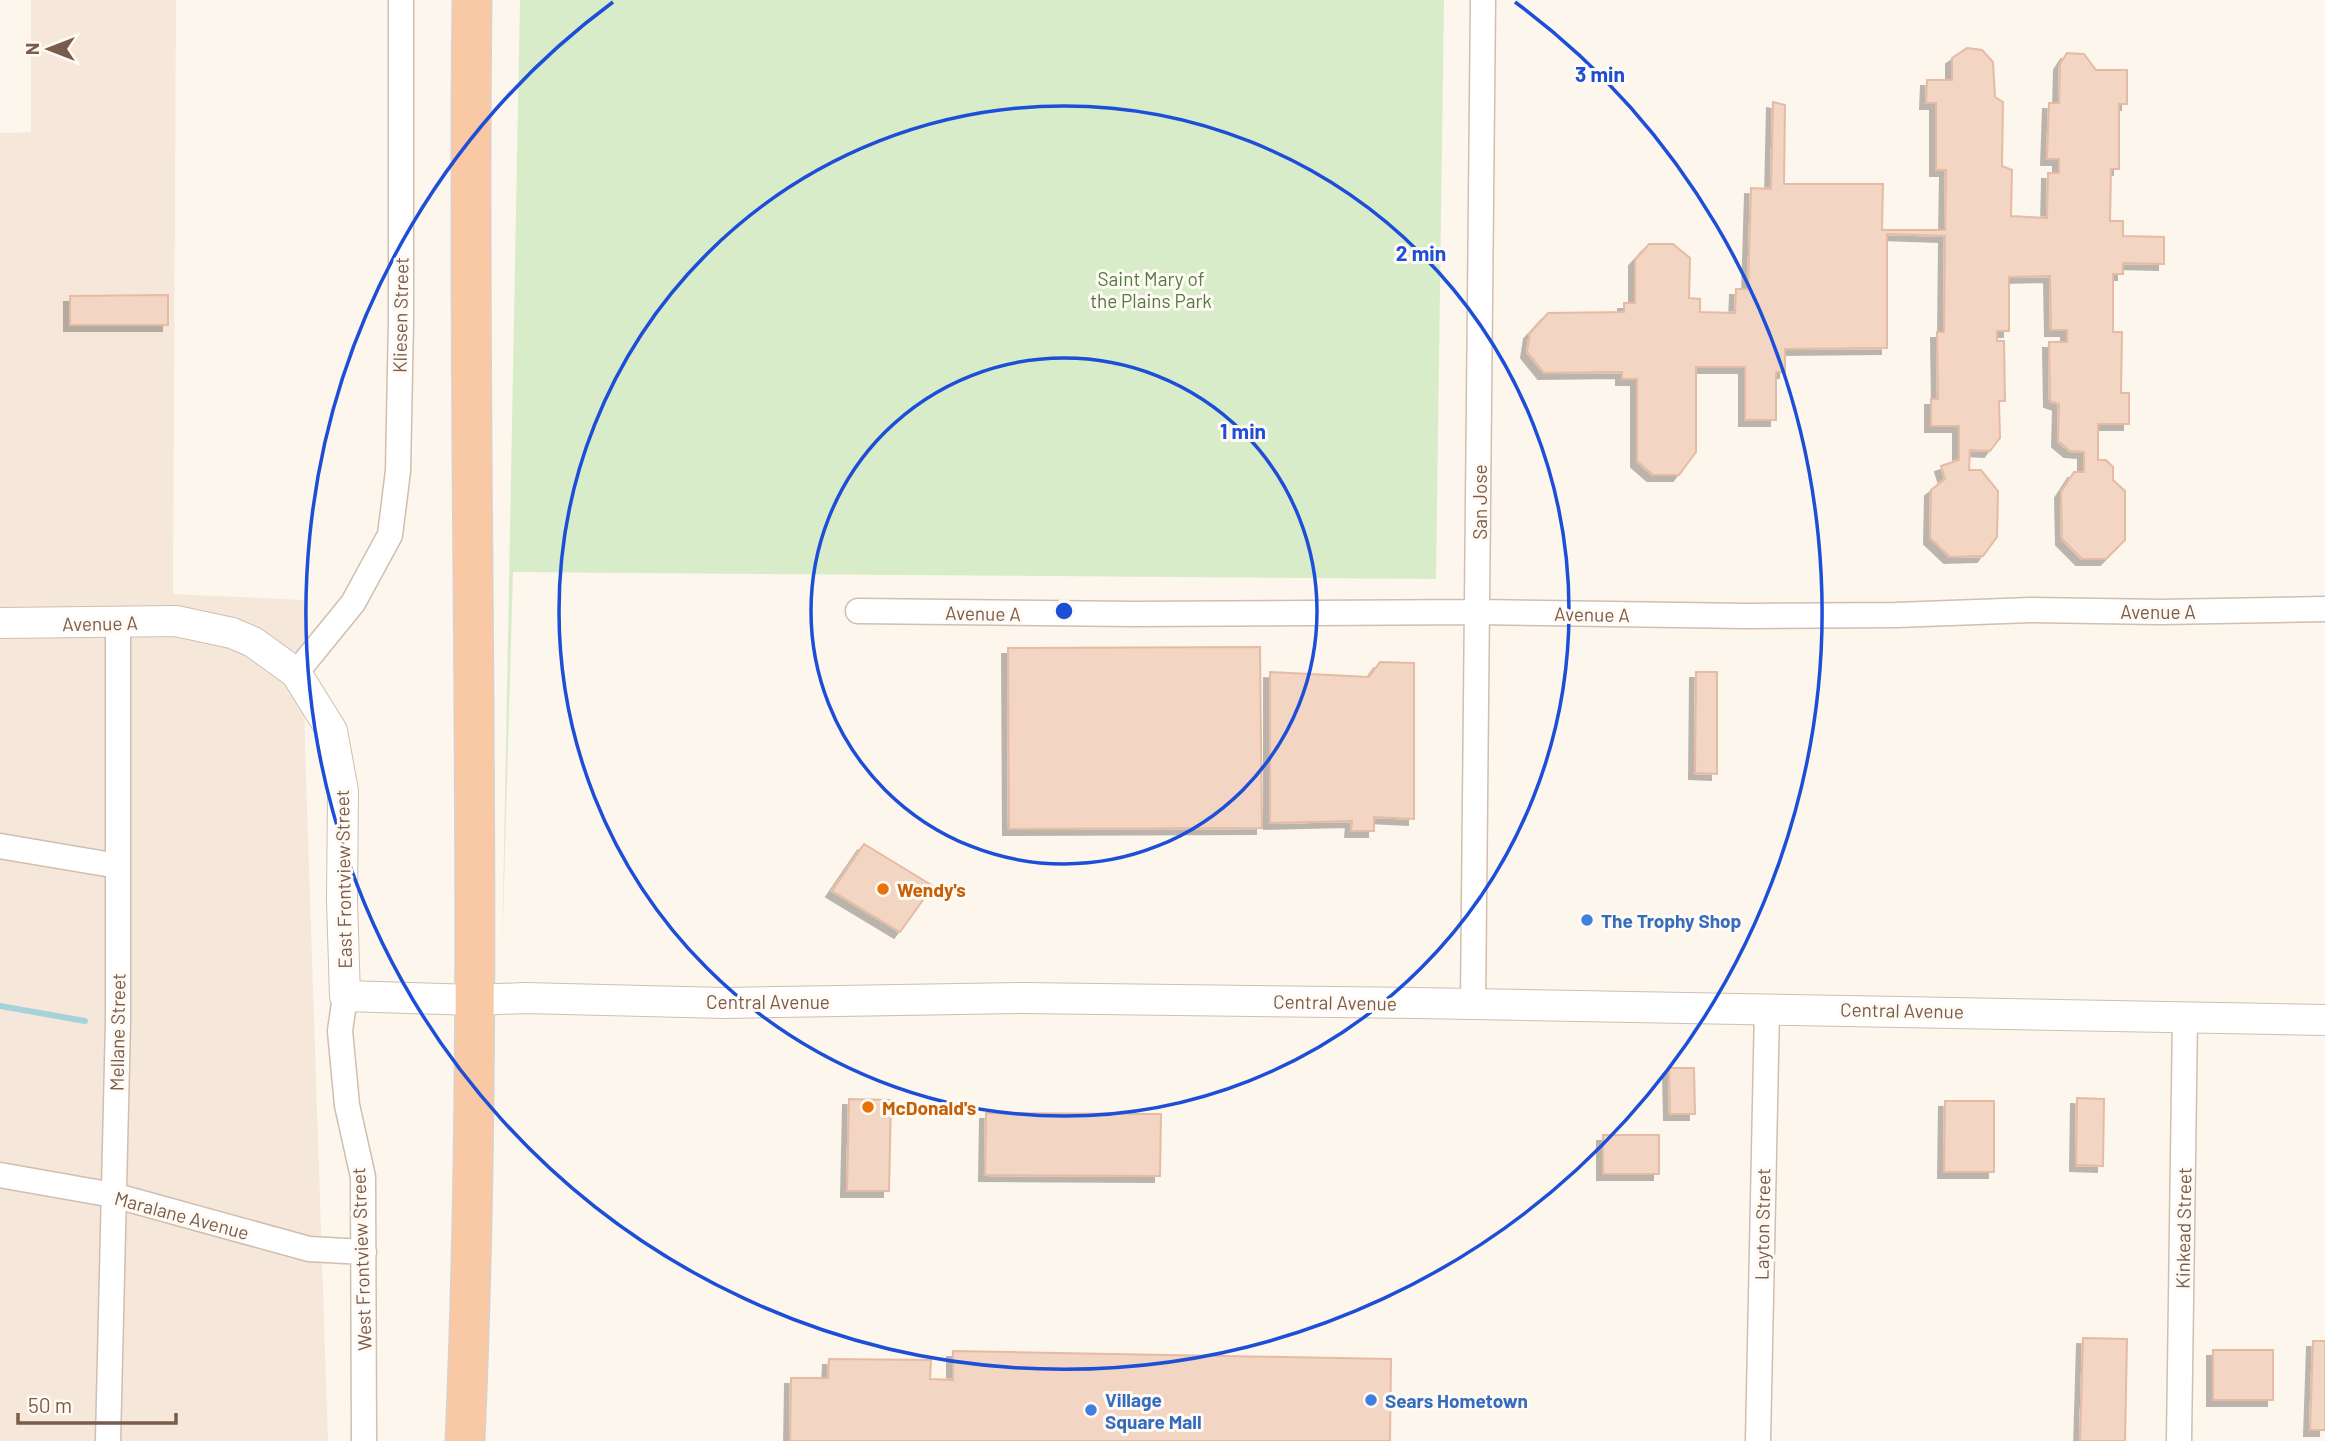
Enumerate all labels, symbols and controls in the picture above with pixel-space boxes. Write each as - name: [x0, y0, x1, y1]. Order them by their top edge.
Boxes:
- north arrow: [14, 14, 84, 84]
- text: N: [20, 43, 43, 55]
- text: 3 min: [1575, 61, 1625, 86]
- text: 2 min: [1396, 240, 1446, 265]
- street label: Kliesen Street: [387, 257, 413, 373]
- park label: Saint Mary of the Plains Park: [1090, 267, 1212, 312]
- text: 1 min: [1220, 418, 1266, 443]
- street label: San Jose: [1468, 464, 1491, 540]
- centre of rings: [1052, 599, 1076, 623]
- street label: Avenue A: [2120, 600, 2196, 623]
- street label: Avenue A: [945, 601, 1021, 625]
- street label: Avenue A: [1554, 602, 1630, 626]
- street label: Avenue A: [62, 611, 138, 635]
- street label: East Frontview Street: [330, 789, 356, 969]
- place label: Wendy's: [897, 878, 966, 901]
- marker: Wendy's: [875, 881, 891, 897]
- place label: The Trophy Shop: [1601, 909, 1742, 932]
- marker: The Trophy Shop: [1579, 912, 1595, 928]
- street label: Mellane Street: [104, 973, 130, 1091]
- street label: Central Avenue: [1273, 989, 1397, 1015]
- street label: Central Avenue: [706, 990, 830, 1013]
- street label: Central Avenue: [1840, 997, 1964, 1023]
- place label: McDonald's: [882, 1096, 976, 1119]
- marker: McDonald's: [860, 1099, 876, 1115]
- street label: West Frontview Street: [346, 1167, 376, 1351]
- street label: Kinkead Street: [2170, 1167, 2196, 1289]
- street label: Layton Street: [1750, 1168, 1774, 1280]
- street label: Maralane Avenue: [112, 1186, 252, 1244]
- scale bar: [18, 1382, 175, 1426]
- place label: Village Square Mall: [1105, 1388, 1202, 1433]
- place label: Sears Hometown: [1385, 1389, 1528, 1412]
- text: 50 m: [28, 1392, 72, 1417]
- marker: Sears Hometown: [1363, 1392, 1379, 1408]
- marker: Village Square Mall: [1083, 1402, 1099, 1418]

